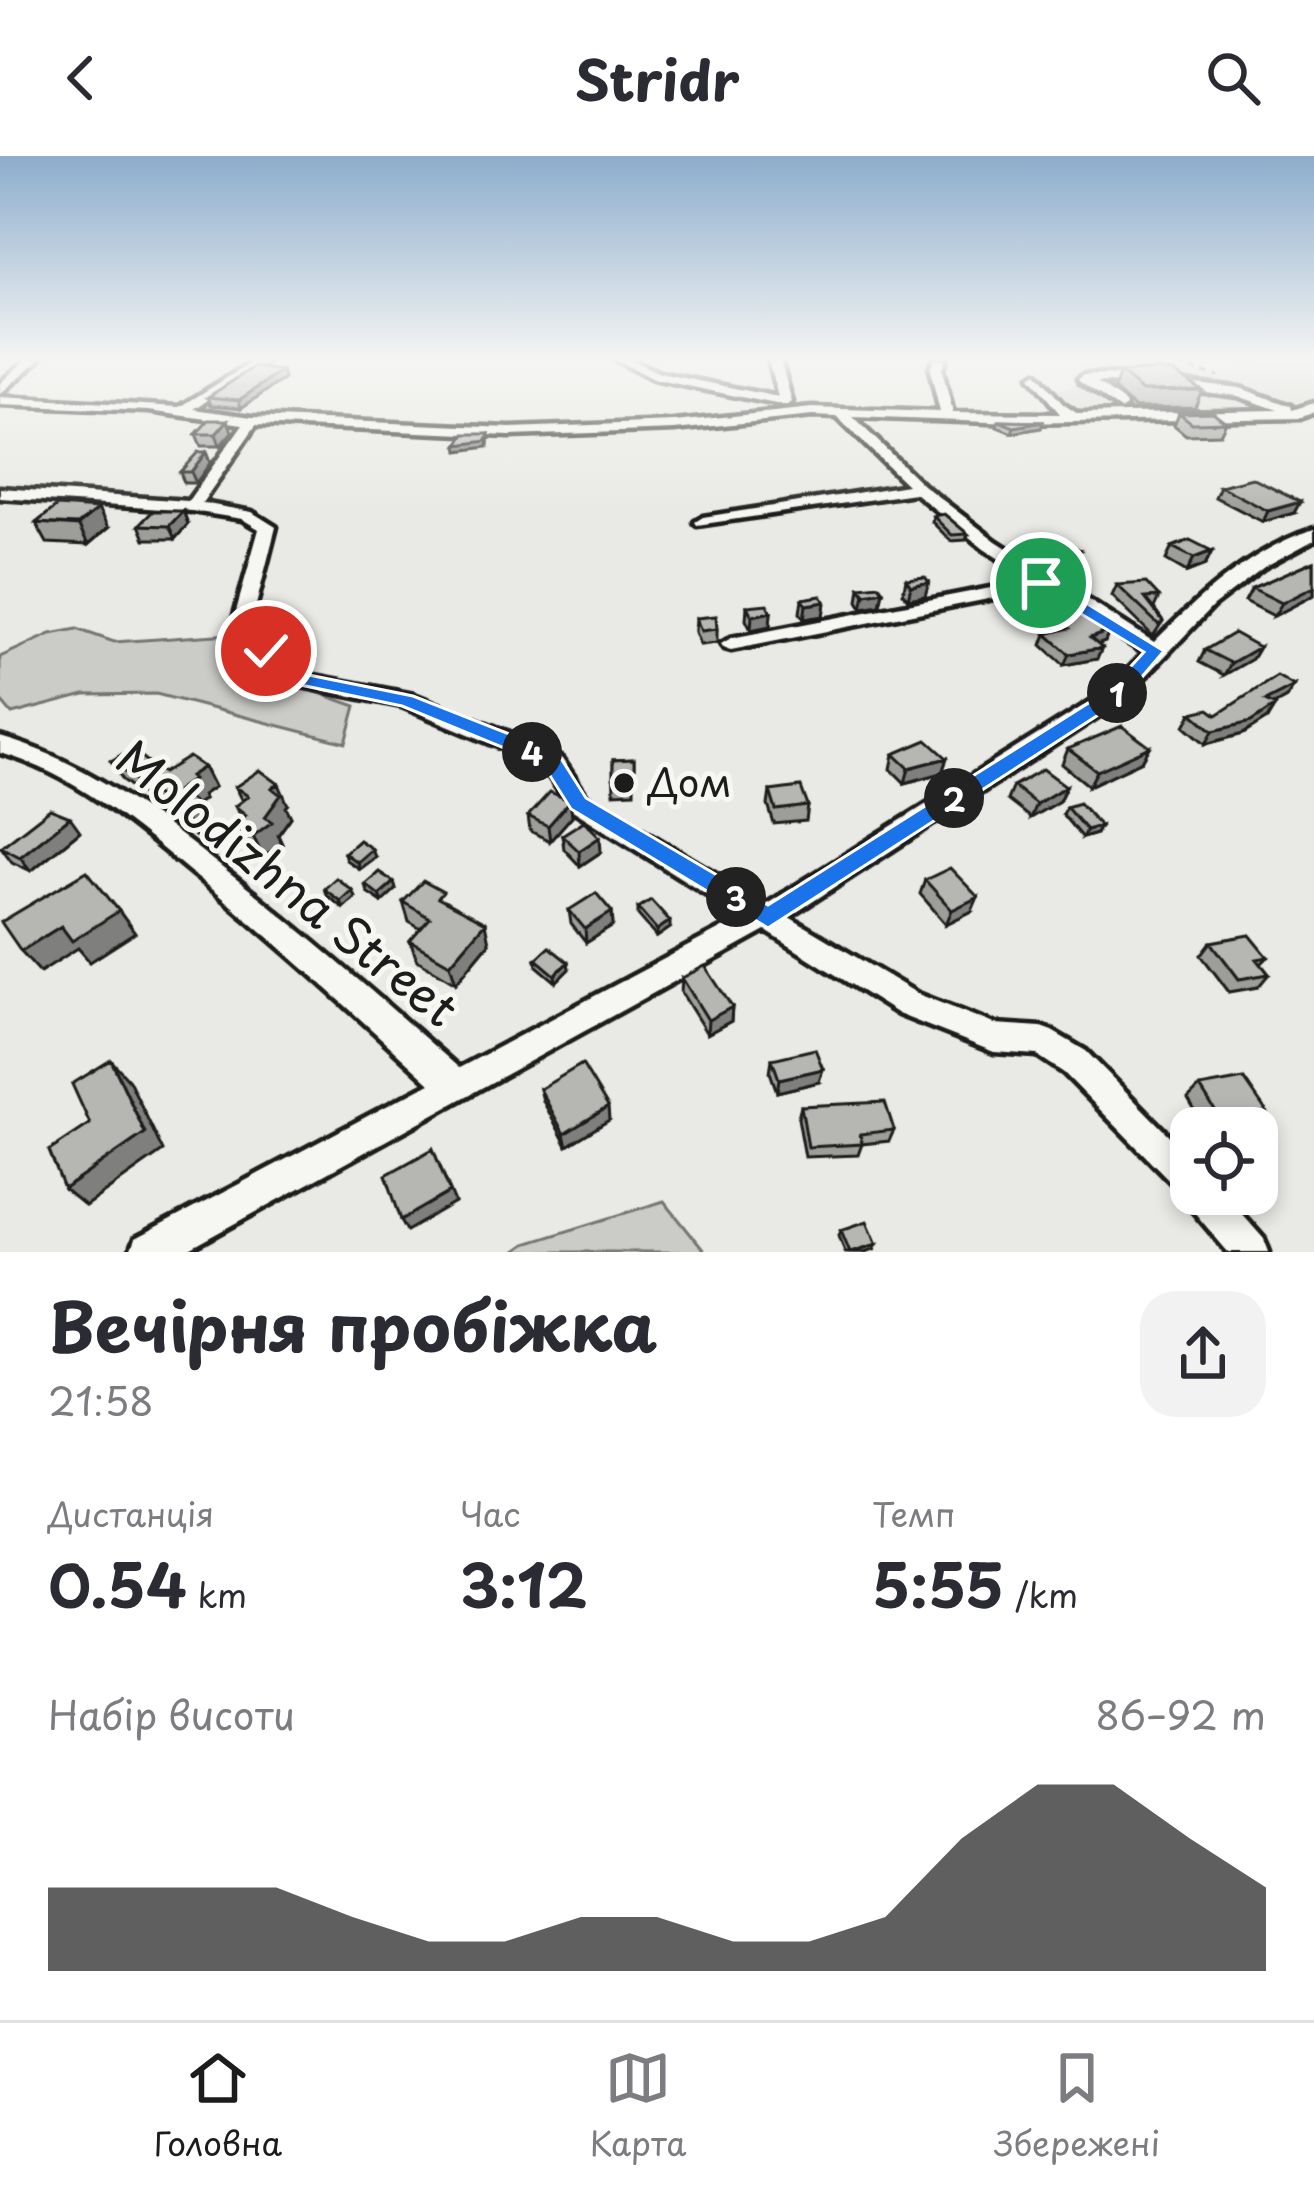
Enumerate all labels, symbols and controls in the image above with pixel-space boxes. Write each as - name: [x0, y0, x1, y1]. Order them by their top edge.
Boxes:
- text: Stridr: [575, 38, 739, 119]
- icon: back: [48, 45, 114, 111]
- icon: search: [1200, 45, 1266, 111]
- pin: [990, 532, 1092, 634]
- icon: arrive: [1008, 550, 1074, 616]
- pin: [215, 600, 317, 702]
- icon: check: [233, 618, 299, 684]
- pin: 1: [1087, 663, 1147, 723]
- text: 1: [1109, 668, 1125, 718]
- street label: Molodizhna Street: [102, 721, 475, 1042]
- pin: 4: [502, 722, 562, 782]
- text: 4: [521, 727, 543, 777]
- place label: Дом: [646, 751, 732, 810]
- pin: 2: [924, 768, 984, 828]
- marker: Дом: [611, 770, 637, 796]
- text: 2: [942, 773, 966, 823]
- pin: 3: [706, 867, 766, 927]
- text: 3: [725, 872, 747, 922]
- map controls: [1170, 1107, 1278, 1215]
- button: locate: [1170, 1107, 1278, 1215]
- text: Вечірня пробіжка: [48, 1275, 658, 1374]
- button: share: [1140, 1291, 1266, 1417]
- text: 21:58: [48, 1370, 154, 1429]
- text: Дистанція: [48, 1488, 214, 1538]
- text: Час: [460, 1488, 521, 1538]
- text: Темп: [872, 1488, 955, 1538]
- text: 0.54: [48, 1538, 187, 1628]
- text: 3:12: [460, 1538, 588, 1628]
- text: 5:55: [872, 1538, 1004, 1628]
- text: km: [187, 1569, 247, 1619]
- text: /km: [1004, 1569, 1078, 1619]
- text: Набір висоти: [48, 1684, 295, 1743]
- text: 86–92 m: [1095, 1684, 1266, 1743]
- tab: Головна: [154, 2045, 282, 2167]
- tab: Карта: [590, 2045, 687, 2167]
- tab: Збережені: [994, 2045, 1160, 2167]

